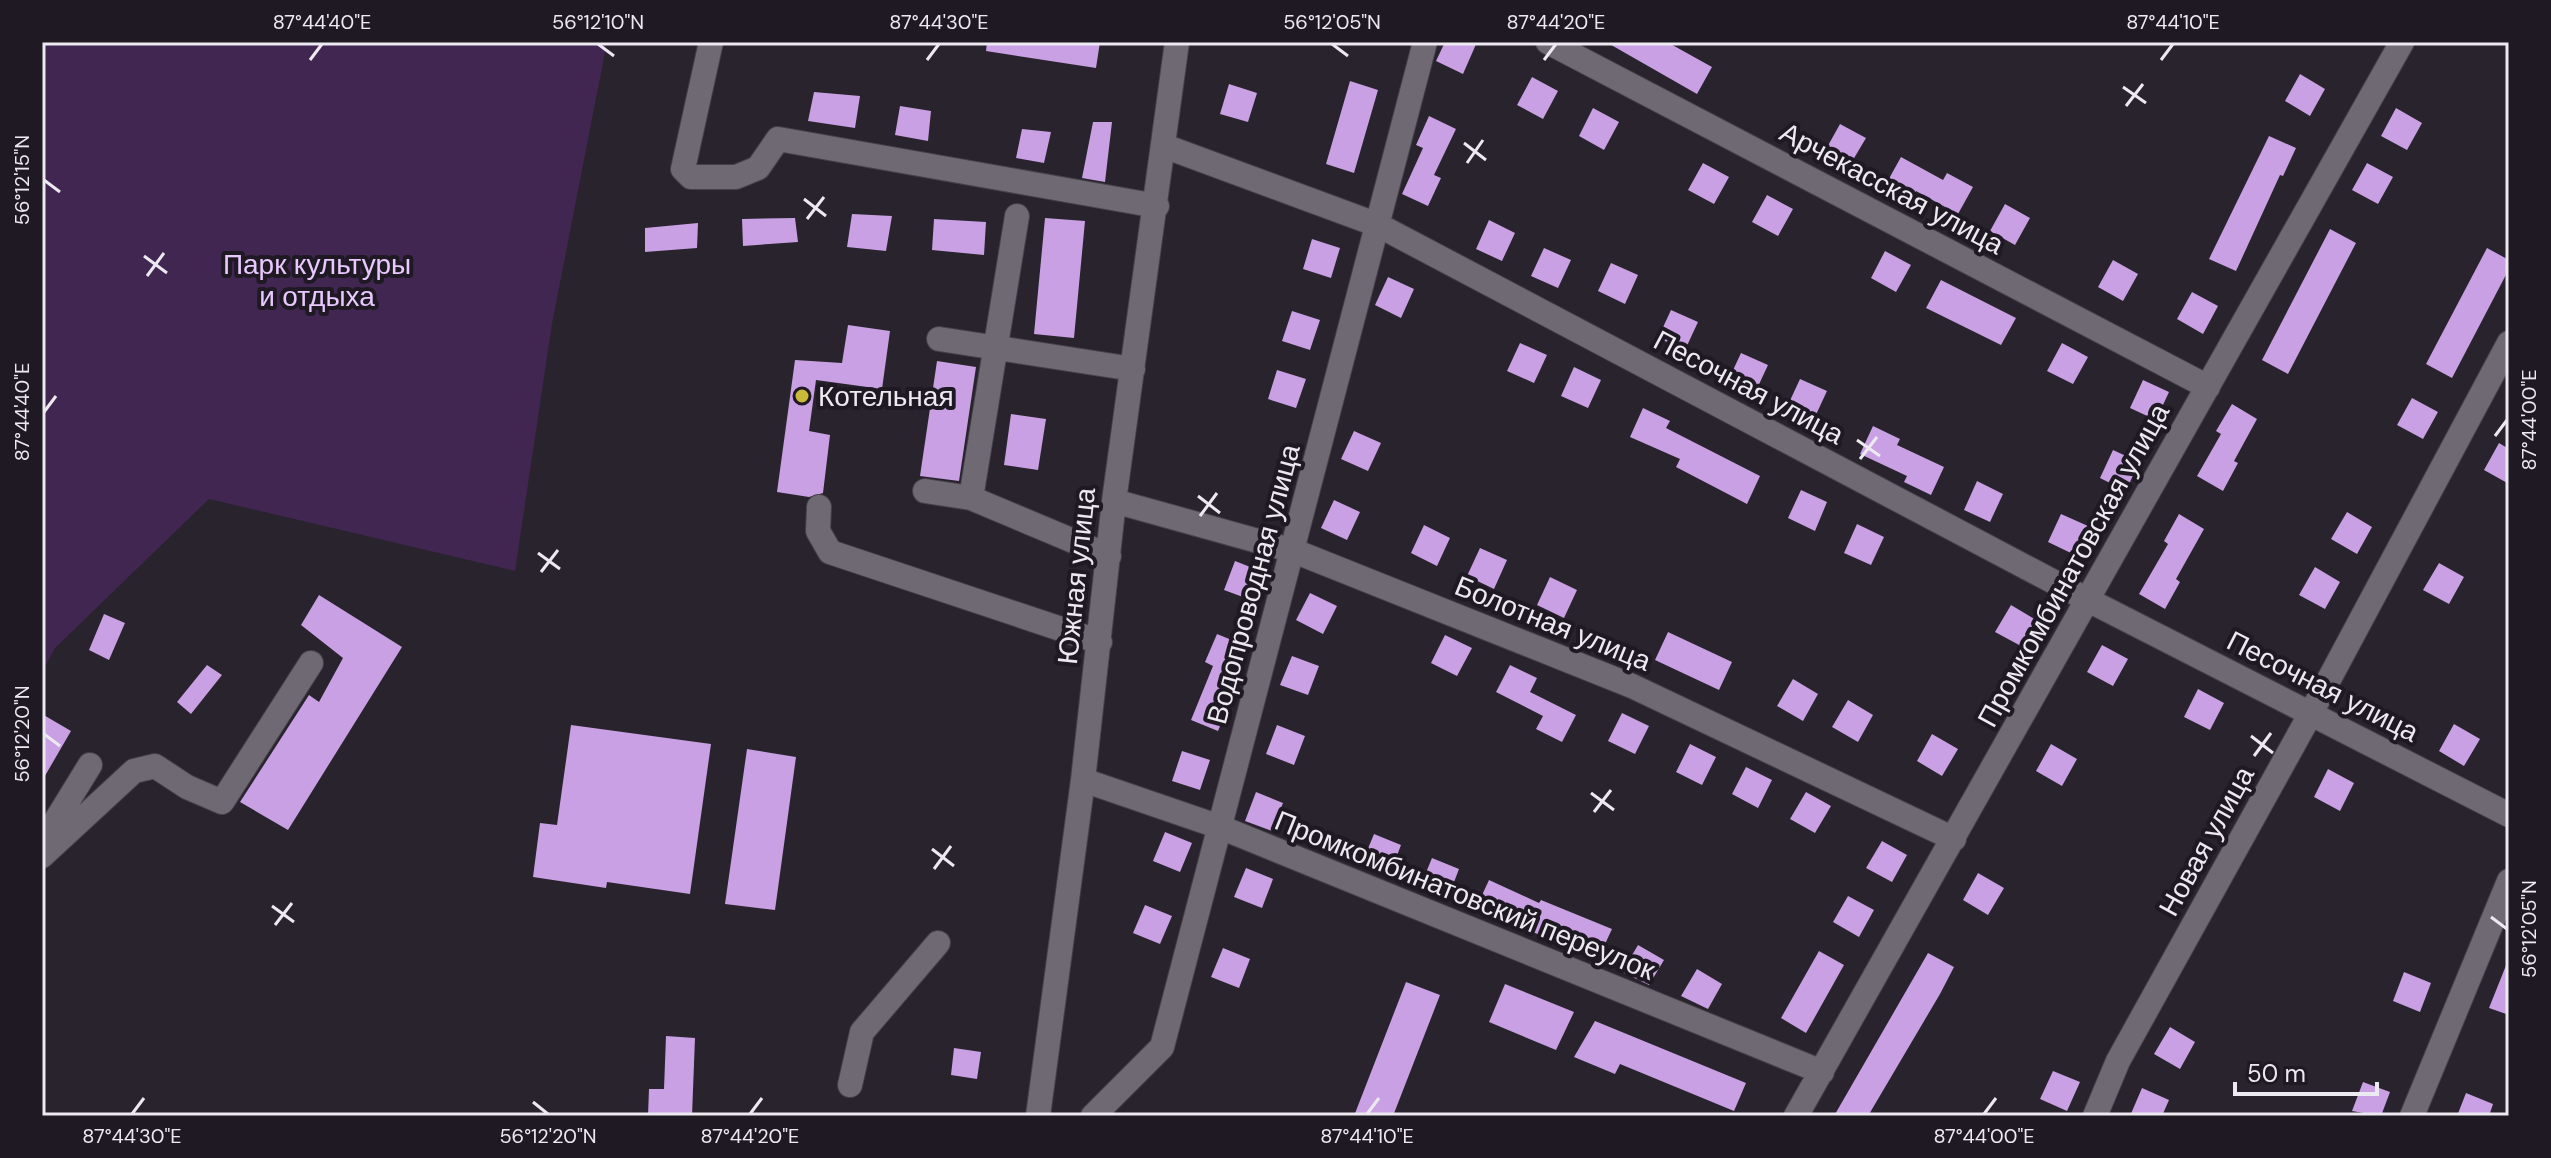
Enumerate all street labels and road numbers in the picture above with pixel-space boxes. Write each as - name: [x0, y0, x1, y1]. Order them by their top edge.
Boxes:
- street label: Арчекасская улица: [1773, 114, 2010, 263]
- street label: Песочная улица: [1647, 322, 1851, 453]
- street label: Промкомбинатовская улица: [1969, 397, 2178, 734]
- street label: Водопроводная улица: [1198, 440, 1309, 728]
- street label: Южная улица: [1049, 485, 1104, 666]
- street label: Болотная улица: [1449, 567, 1657, 680]
- street label: Песочная улица: [2221, 622, 2425, 751]
- street label: Новая улица: [2150, 760, 2263, 923]
- street label: Промкомбинатовский переулок: [1269, 802, 1661, 989]

